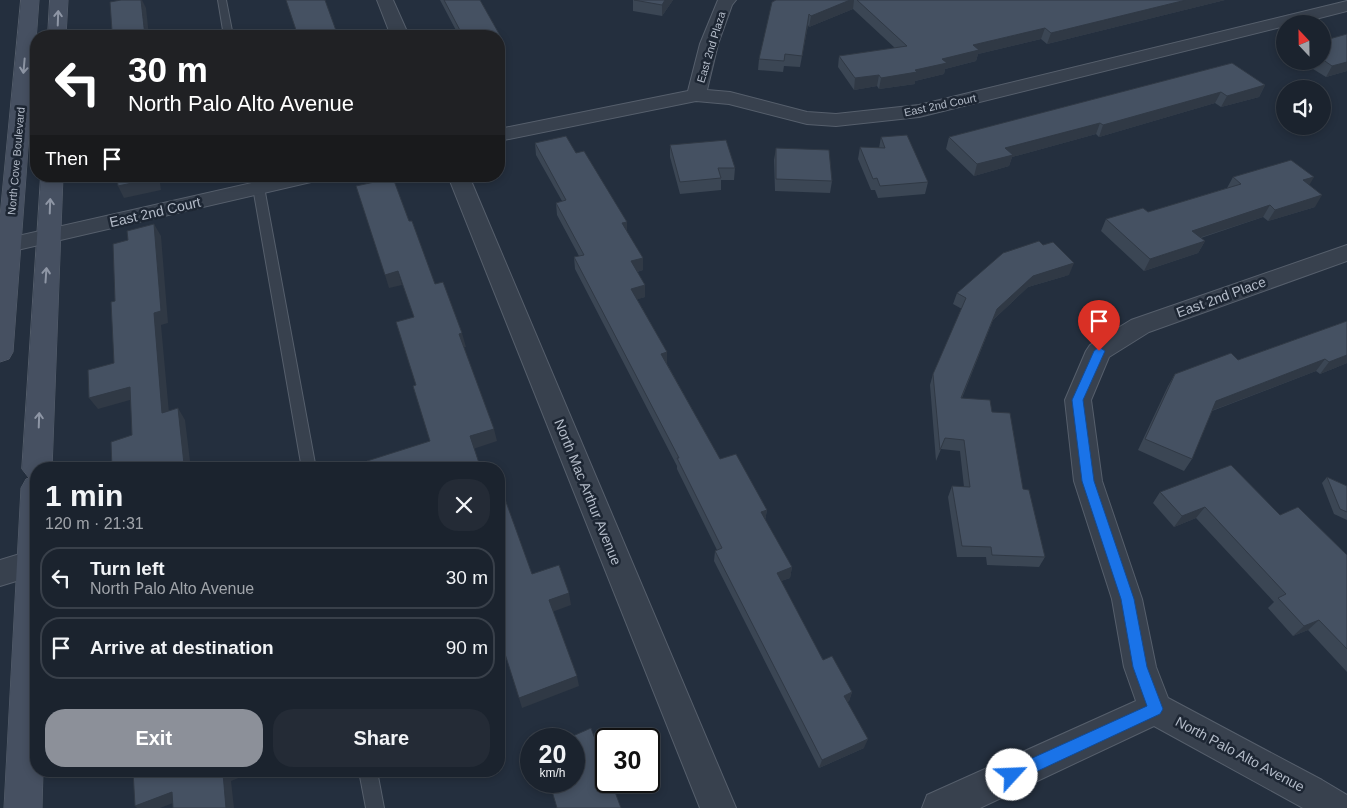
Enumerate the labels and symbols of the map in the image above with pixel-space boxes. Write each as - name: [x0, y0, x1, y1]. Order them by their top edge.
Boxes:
- street label: East 2nd Plaza: [694, 9, 728, 84]
- one-way arrow: [53, 10, 63, 26]
- north arrow: [1276, 15, 1331, 70]
- one-way arrow: [19, 58, 29, 74]
- street label: East 2nd Court: [903, 92, 977, 118]
- street label: North Cove Boulevard: [5, 107, 27, 215]
- street label: East 2nd Court: [108, 194, 202, 230]
- one-way arrow: [46, 199, 55, 215]
- one-way arrow: [42, 267, 51, 283]
- street label: East 2nd Place: [1174, 273, 1268, 321]
- pin: [1078, 300, 1120, 351]
- one-way arrow: [35, 412, 44, 428]
- street label: North Mac Arthur Avenue: [551, 417, 625, 568]
- street label: North Palo Alto Avenue: [1173, 713, 1307, 795]
- speed limit sign: 30: [595, 728, 660, 793]
- position arrow: [985, 748, 1037, 800]

